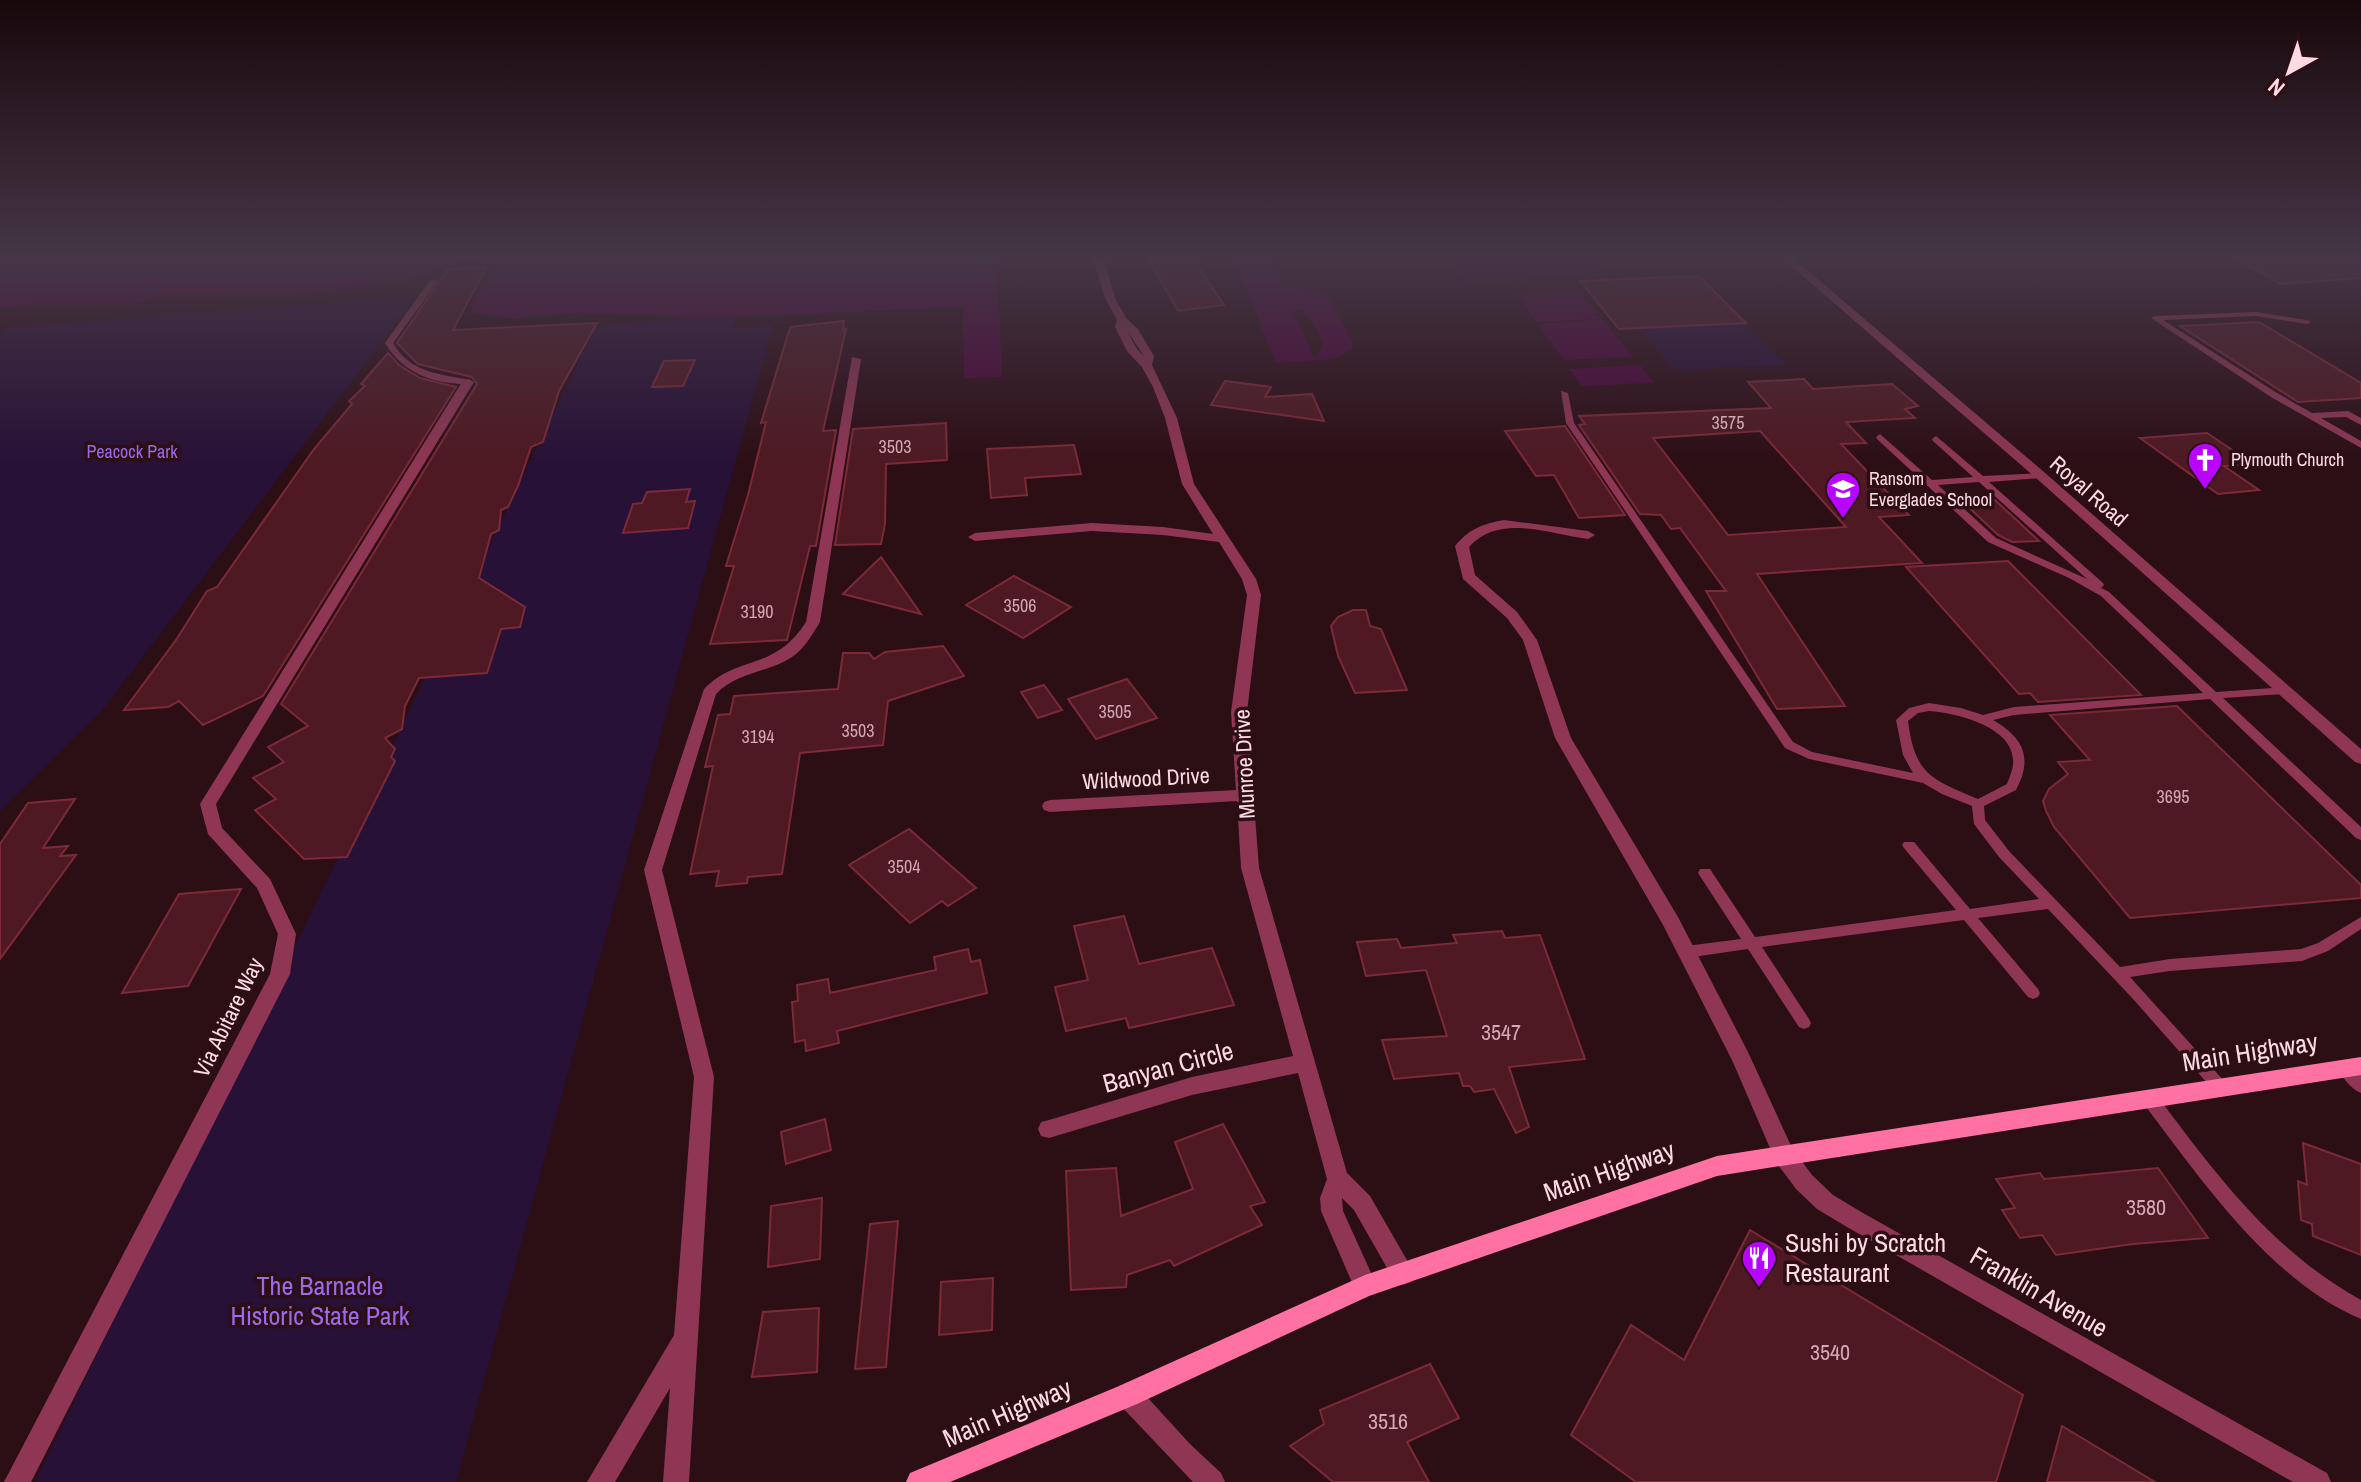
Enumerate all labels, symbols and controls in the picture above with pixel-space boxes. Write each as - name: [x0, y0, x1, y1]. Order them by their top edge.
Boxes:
- north arrow: [2249, 32, 2329, 112]
- text: N: [2262, 72, 2291, 103]
- house number: 3575: [1712, 410, 1744, 435]
- house number: 3503: [879, 434, 911, 459]
- park label: Peacock Park: [86, 439, 178, 464]
- church icon: Plymouth Church: [2186, 441, 2224, 491]
- place label: Plymouth Church: [2231, 447, 2344, 472]
- street label: Royal Road: [2044, 449, 2134, 533]
- place label: Ransom Everglades School: [1869, 466, 1992, 512]
- school or university icon: Ransom Everglades School: [1824, 470, 1862, 520]
- house number: 3506: [1004, 593, 1036, 618]
- house number: 3190: [741, 599, 773, 624]
- house number: 3505: [1099, 699, 1131, 724]
- street label: Munroe Drive: [1226, 709, 1262, 819]
- house number: 3503: [842, 718, 874, 743]
- house number: 3194: [742, 724, 774, 749]
- street label: Wildwood Drive: [1082, 760, 1210, 796]
- house number: 3695: [2157, 784, 2189, 809]
- house number: 3504: [888, 854, 920, 879]
- street label: Via Abitare Way: [186, 952, 270, 1082]
- house number: 3547: [1481, 1017, 1521, 1047]
- street label: Main Highway: [2180, 1024, 2320, 1079]
- street label: Banyan Circle: [1099, 1032, 1237, 1101]
- street label: Main Highway: [1539, 1132, 1679, 1209]
- house number: 3580: [2126, 1192, 2166, 1222]
- place label: Sushi by Scratch Restaurant: [1785, 1225, 1946, 1290]
- street label: Franklin Avenue: [1964, 1238, 2115, 1345]
- restaurant icon: Sushi by Scratch Restaurant: [1740, 1239, 1778, 1289]
- park label: The Barnacle Historic State Park: [231, 1268, 410, 1333]
- house number: 3540: [1810, 1337, 1850, 1367]
- street label: Main Highway: [937, 1370, 1077, 1455]
- house number: 3516: [1368, 1406, 1408, 1436]

